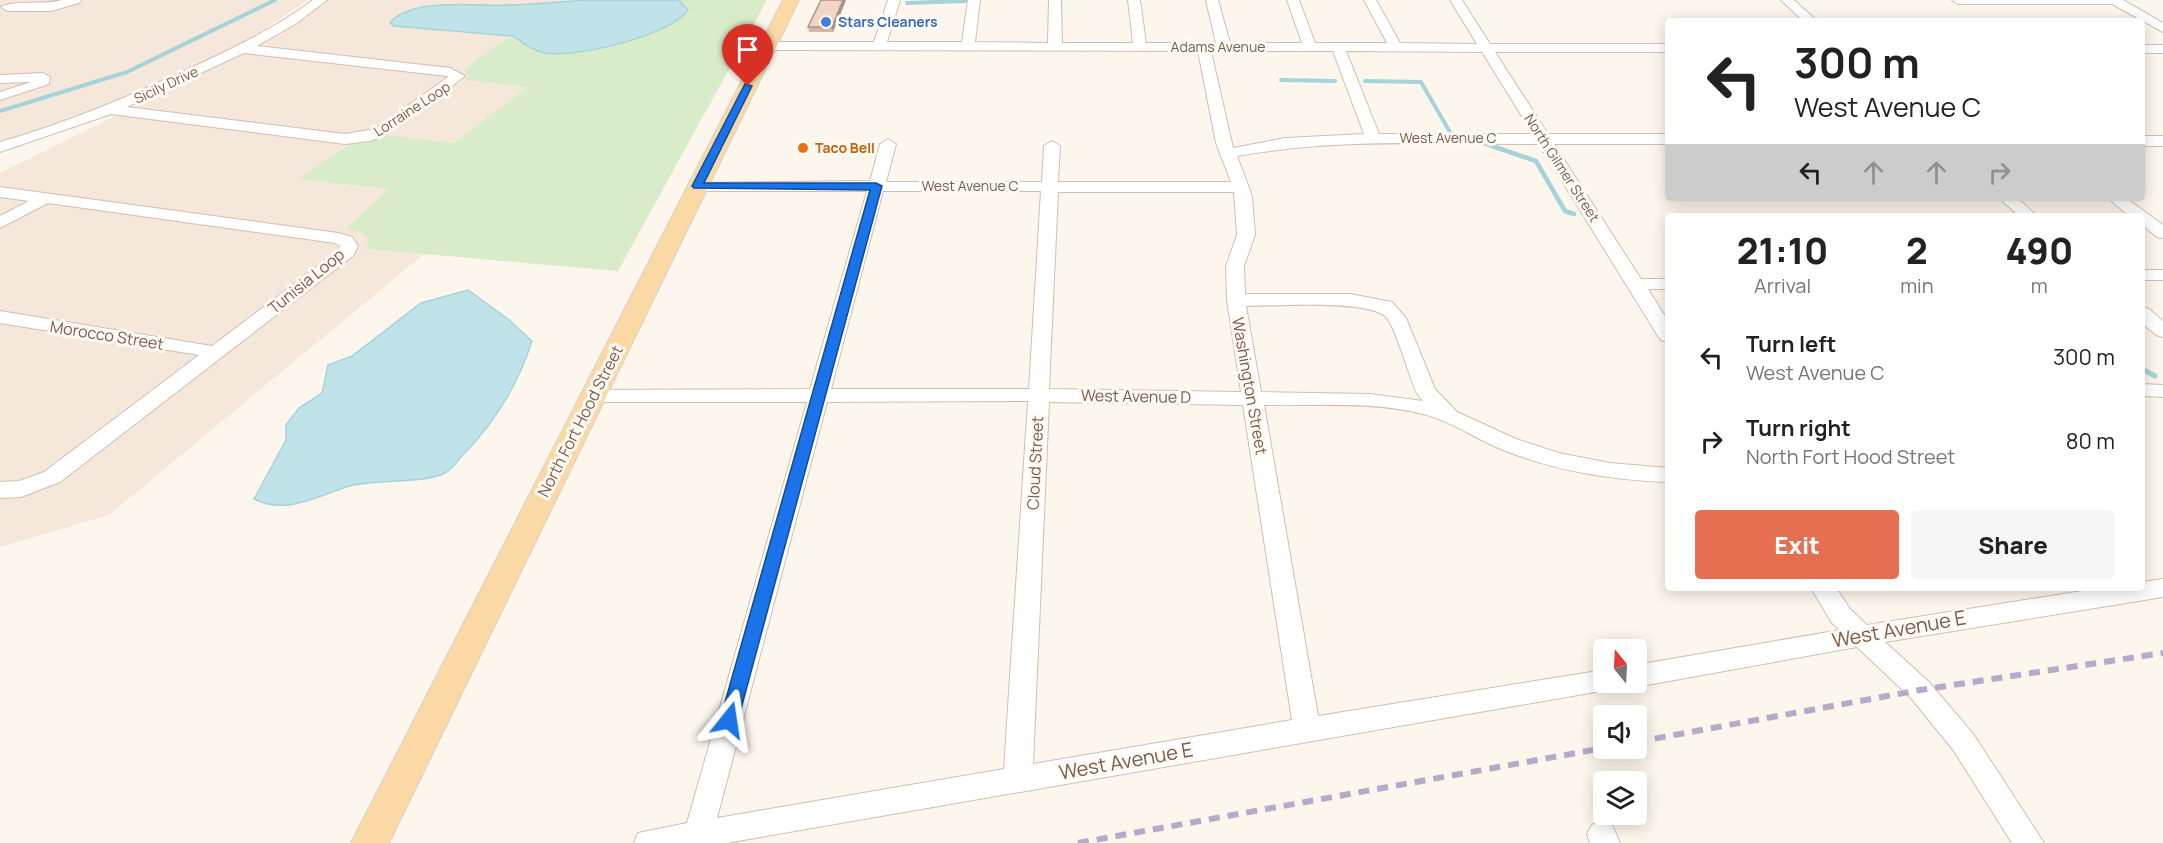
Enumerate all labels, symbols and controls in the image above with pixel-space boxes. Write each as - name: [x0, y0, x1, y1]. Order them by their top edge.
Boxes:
- place label: Stars Cleaners: [838, 12, 938, 31]
- marker: Stars Cleaners: [819, 15, 833, 29]
- pin: [722, 24, 773, 86]
- icon: arrive: [731, 33, 764, 66]
- text: 300 m: [1794, 33, 1920, 91]
- street label: Adams Avenue: [1171, 37, 1265, 56]
- icon: left: [1695, 42, 1773, 120]
- street label: Sicily Drive: [131, 61, 201, 108]
- street label: Lorraine Loop: [370, 77, 454, 140]
- text: West Avenue C: [1794, 88, 1981, 125]
- street label: North Gilmer Street: [1520, 110, 1605, 226]
- street label: West Avenue C: [1400, 128, 1496, 147]
- place label: Taco Bell: [815, 138, 875, 157]
- marker: Taco Bell: [796, 141, 810, 155]
- icon: left: [1794, 156, 1827, 189]
- icon: ahead: [1857, 156, 1890, 189]
- icon: ahead: [1920, 156, 1953, 189]
- icon: right: [1983, 156, 2016, 189]
- street label: West Avenue C: [922, 176, 1018, 195]
- text: 21:10: [1737, 226, 1828, 275]
- text: 2: [1906, 226, 1928, 275]
- text: 490: [2005, 226, 2073, 275]
- street label: Tunisia Loop: [263, 243, 349, 319]
- text: Arrival: [1754, 272, 1811, 299]
- text: min: [1900, 272, 1934, 299]
- text: m: [2031, 272, 2048, 299]
- street label: Morocco Street: [49, 315, 165, 355]
- street label: Washington Street: [1227, 316, 1273, 456]
- text: Turn left: [1746, 329, 1836, 359]
- street label: North Fort Hood Street: [532, 341, 628, 501]
- icon: left: [1695, 341, 1728, 374]
- text: 300 m: [2053, 342, 2115, 372]
- text: West Avenue C: [1746, 359, 1885, 386]
- street label: West Avenue D: [1081, 384, 1191, 408]
- text: Turn right: [1746, 413, 1851, 443]
- street label: Cloud Street: [1022, 416, 1048, 510]
- icon: right: [1695, 425, 1728, 458]
- text: 80 m: [2066, 426, 2115, 456]
- text: North Fort Hood Street: [1746, 443, 1955, 470]
- button: Exit: [1695, 510, 1899, 579]
- button: Share: [1911, 510, 2115, 579]
- street label: West Avenue E: [1830, 603, 1968, 654]
- north arrow: [1593, 639, 1647, 693]
- map controls: [1593, 639, 1647, 825]
- position arrow: [697, 688, 761, 752]
- button: sound: [1593, 705, 1647, 759]
- street label: West Avenue E: [1057, 735, 1195, 786]
- button: layers: [1593, 771, 1647, 825]

